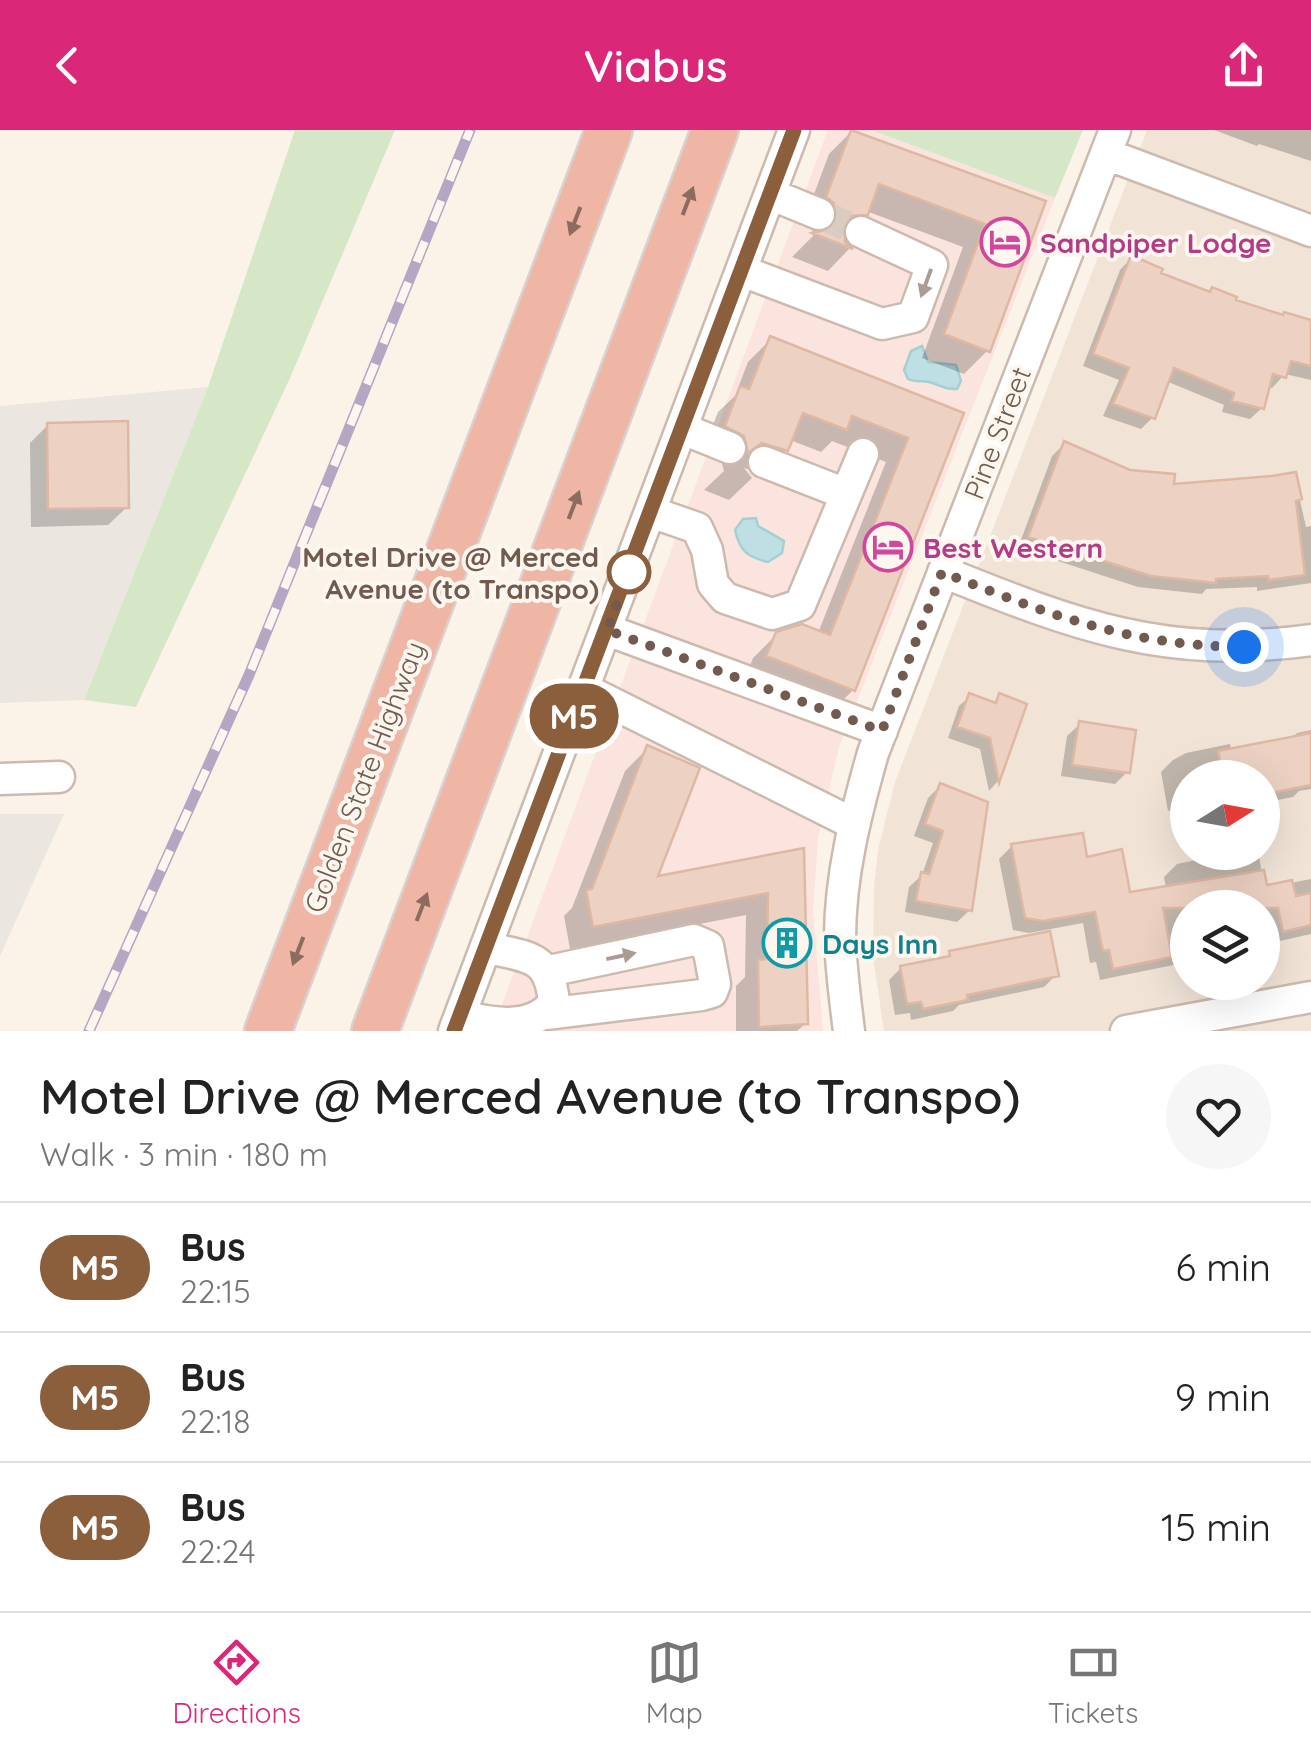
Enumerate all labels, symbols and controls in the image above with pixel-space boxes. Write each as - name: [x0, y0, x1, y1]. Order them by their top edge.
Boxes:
- text: Viabus: [583, 37, 728, 93]
- icon: back: [40, 38, 95, 93]
- icon: share: [1216, 38, 1271, 93]
- one-way arrow: [681, 185, 697, 215]
- one-way arrow: [567, 207, 582, 237]
- hotel icon: Sandpiper Lodge: [979, 216, 1031, 268]
- place label: Sandpiper Lodge: [1040, 225, 1271, 260]
- one-way arrow: [918, 268, 933, 298]
- street label: Pine Street: [956, 362, 1038, 504]
- one-way arrow: [567, 489, 582, 519]
- hotel icon: Best Western: [862, 521, 914, 573]
- place label: Best Western: [923, 530, 1103, 565]
- place label: Motel Drive @ Merced Avenue (to Transpo): [302, 539, 599, 606]
- marker: Motel Drive @ Merced Avenue (to Transpo): [608, 551, 650, 593]
- your location: [1219, 622, 1269, 672]
- street label: Golden State Highway: [296, 636, 432, 918]
- line badge: M5: [529, 684, 619, 748]
- text: M5: [550, 694, 598, 738]
- north arrow: [1170, 760, 1280, 870]
- map controls: [1170, 760, 1280, 1000]
- button: layers: [1170, 890, 1280, 1000]
- one-way arrow: [415, 892, 430, 922]
- building icon: Days Inn: [761, 917, 813, 969]
- place label: Days Inn: [822, 926, 938, 961]
- one-way arrow: [290, 936, 305, 966]
- one-way arrow: [606, 947, 637, 963]
- button: heart: [1166, 1064, 1271, 1169]
- text: Motel Drive @ Merced Avenue (to Transpo): [40, 1066, 1020, 1126]
- text: Walk · 3 min · 180 m: [40, 1134, 328, 1174]
- text: Bus: [180, 1223, 246, 1271]
- text: 6 min: [1175, 1243, 1271, 1291]
- text: M5: [71, 1245, 119, 1289]
- text: 22:15: [180, 1271, 251, 1311]
- text: Bus: [180, 1353, 246, 1401]
- text: 9 min: [1175, 1373, 1271, 1421]
- text: M5: [71, 1375, 119, 1419]
- text: 22:18: [180, 1401, 251, 1441]
- text: Bus: [180, 1483, 246, 1531]
- text: 15 min: [1161, 1503, 1271, 1551]
- text: M5: [71, 1505, 119, 1549]
- text: 22:24: [180, 1531, 256, 1571]
- tab: Directions: [172, 1635, 301, 1730]
- tab: Map: [646, 1635, 703, 1730]
- tab: Tickets: [1048, 1635, 1139, 1730]

